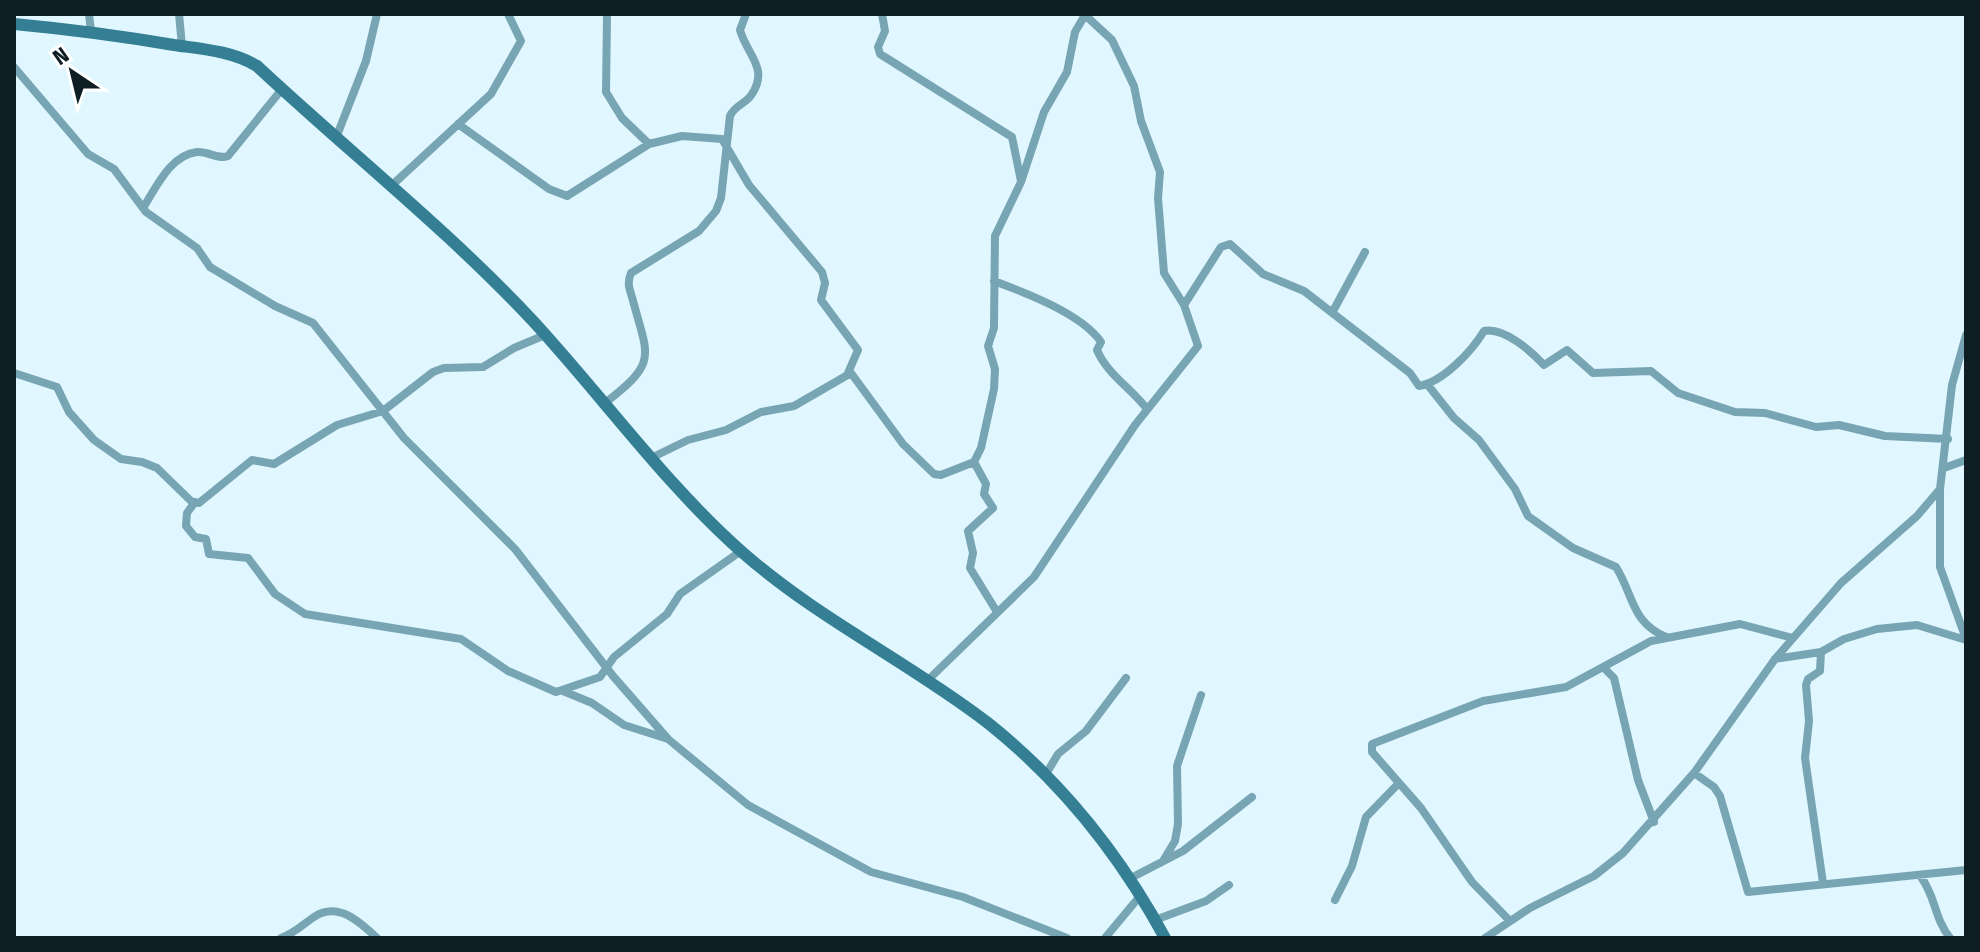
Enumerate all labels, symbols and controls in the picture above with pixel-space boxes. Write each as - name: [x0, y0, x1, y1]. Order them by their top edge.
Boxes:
- north arrow: [32, 32, 112, 112]
- text: N: [48, 41, 74, 71]

